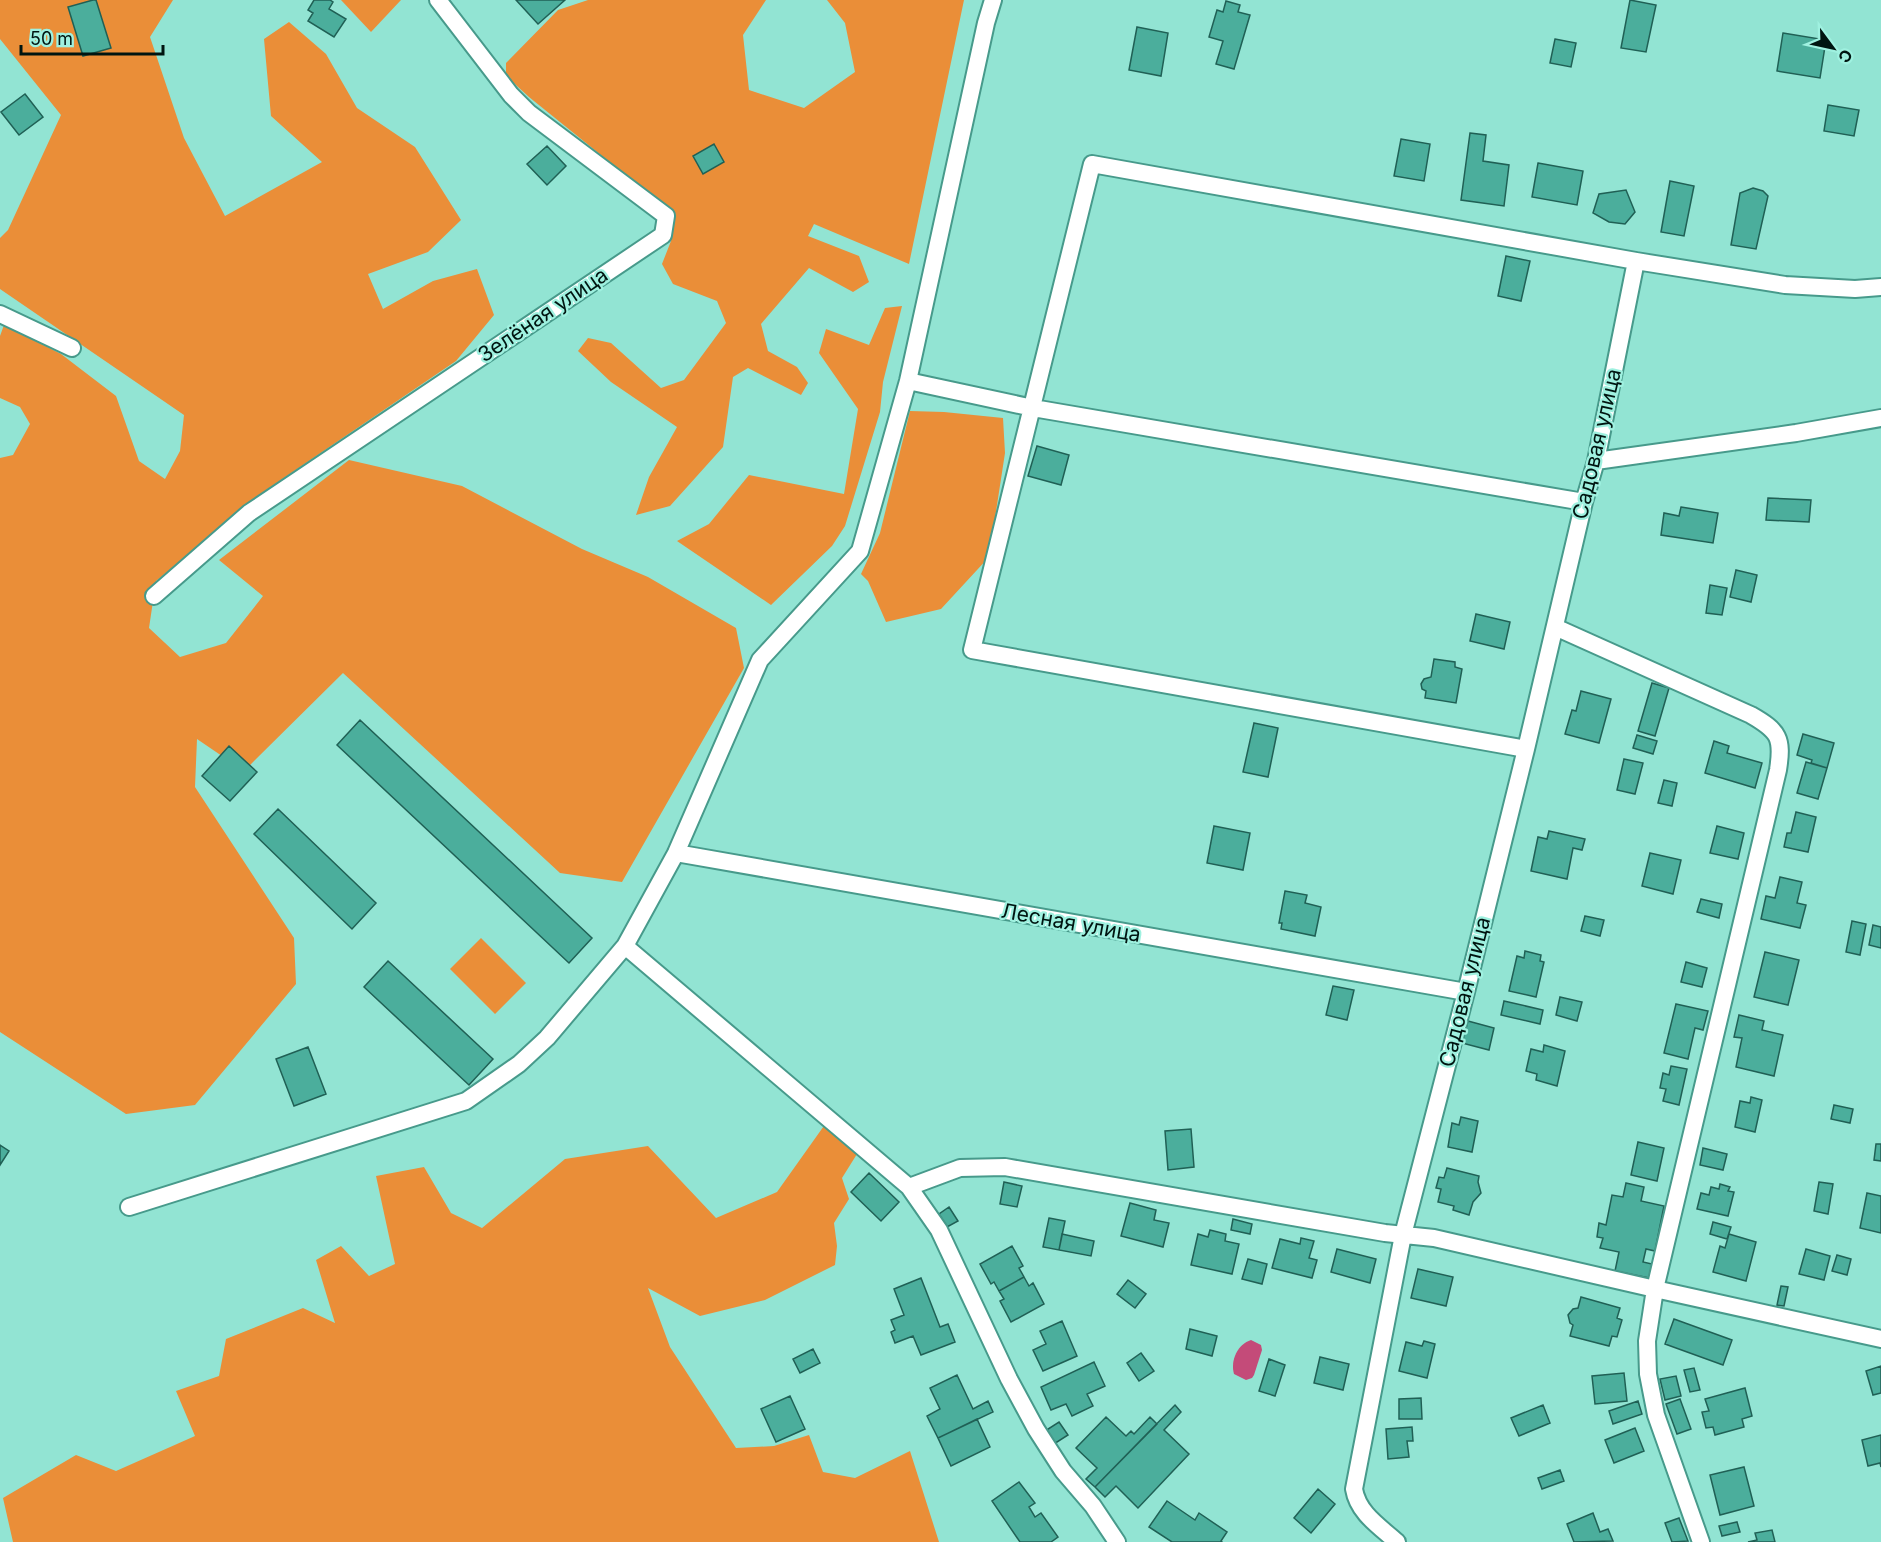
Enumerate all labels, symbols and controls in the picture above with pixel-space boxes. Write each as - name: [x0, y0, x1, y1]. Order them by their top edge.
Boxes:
- scale bar: [21, 18, 164, 56]
- north arrow: [1803, 18, 1863, 78]
- text: 50 m: [30, 28, 73, 49]
- text: С: [1834, 46, 1857, 67]
- street label: Зелёная улица: [473, 262, 612, 367]
- street label: Садовая улица: [1567, 366, 1626, 522]
- street label: Лесная улица: [999, 898, 1143, 947]
- street label: Садовая улица: [1434, 914, 1495, 1070]

